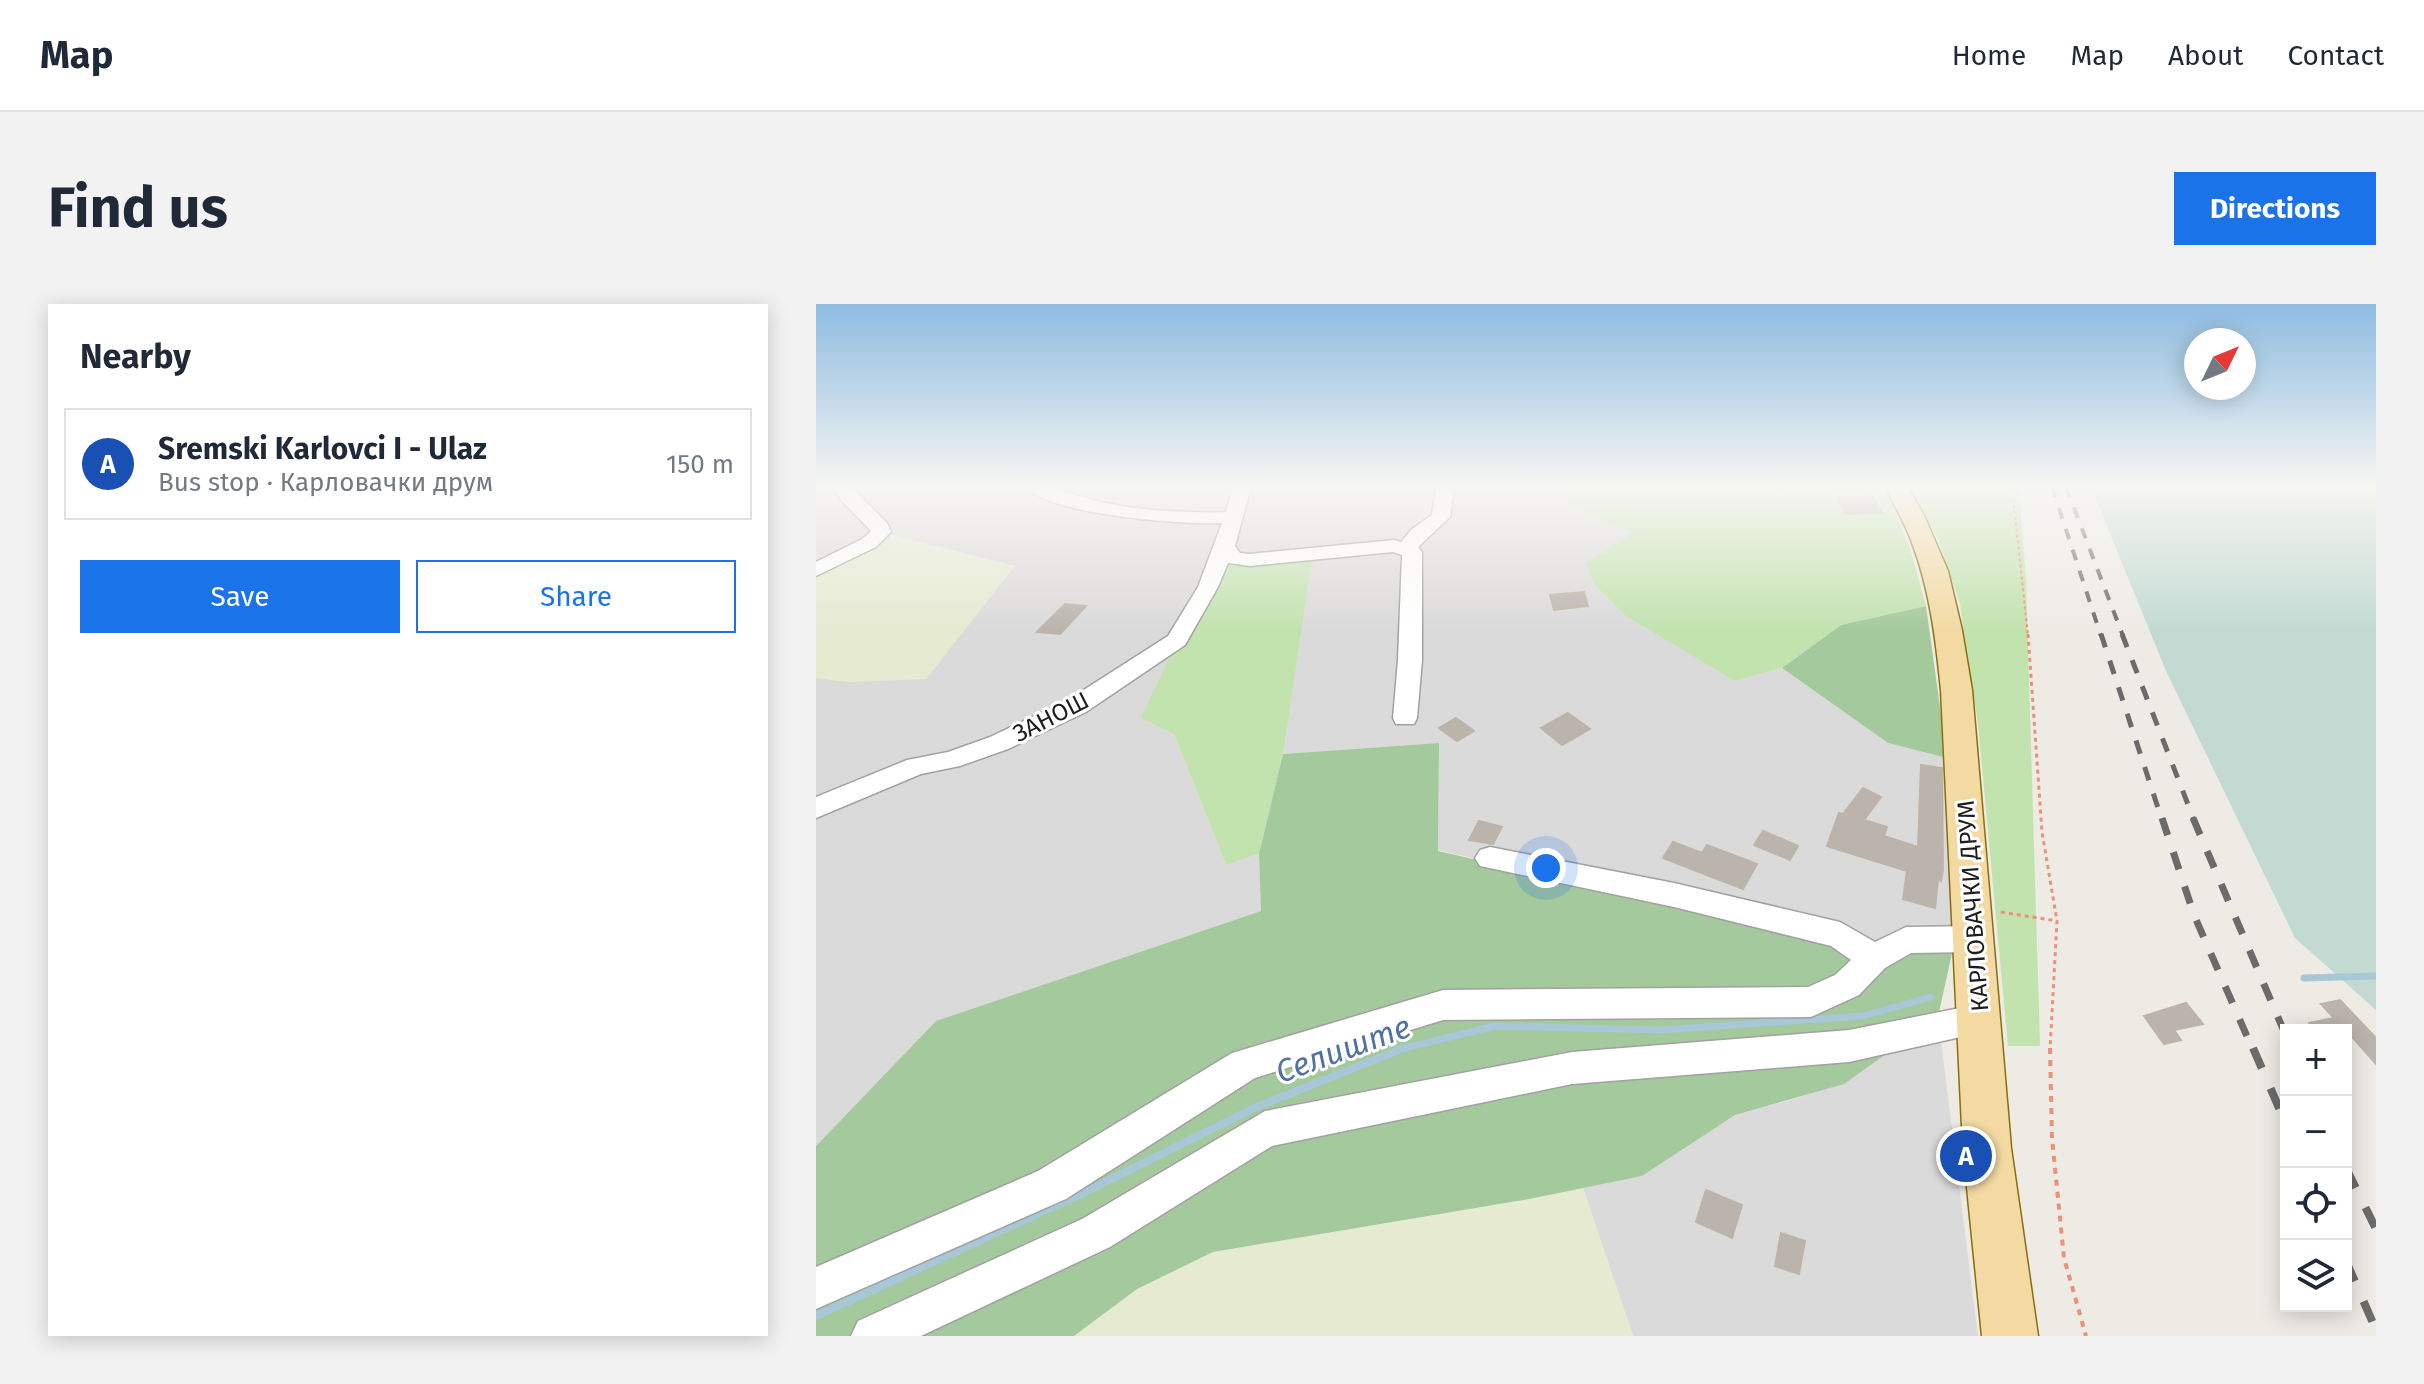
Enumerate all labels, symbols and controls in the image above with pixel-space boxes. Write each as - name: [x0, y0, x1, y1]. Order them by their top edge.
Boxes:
- text: Map: [40, 32, 113, 78]
- text: Home: [1952, 39, 2026, 72]
- text: Map: [2070, 39, 2124, 72]
- text: About: [2168, 39, 2243, 72]
- text: Contact: [2287, 39, 2384, 72]
- button: Directions: [2174, 172, 2376, 245]
- text: Find us: [48, 175, 228, 242]
- north arrow: [2184, 328, 2256, 400]
- text: Nearby: [80, 336, 191, 377]
- text: Sremski Karlovci I - Ulaz: [158, 431, 487, 467]
- text: A: [100, 449, 116, 480]
- text: 150 m: [666, 449, 734, 480]
- text: Bus stop · Карловачки друм: [158, 467, 493, 498]
- button: Save: [80, 560, 400, 633]
- button: Share: [416, 560, 736, 633]
- street label: ЗАНОШ: [1008, 686, 1094, 748]
- street label: КАРЛОВАЧКИ ДРУМ: [1952, 799, 1994, 1013]
- your location: [1526, 848, 1566, 888]
- water label: Селиште: [1270, 1007, 1416, 1091]
- map controls: [2280, 1024, 2352, 1312]
- button: +: [2280, 1024, 2352, 1096]
- button: −: [2280, 1096, 2352, 1168]
- pin: A: [1940, 1126, 1992, 1186]
- button: locate: [2280, 1168, 2352, 1240]
- button: layers: [2280, 1240, 2352, 1312]

